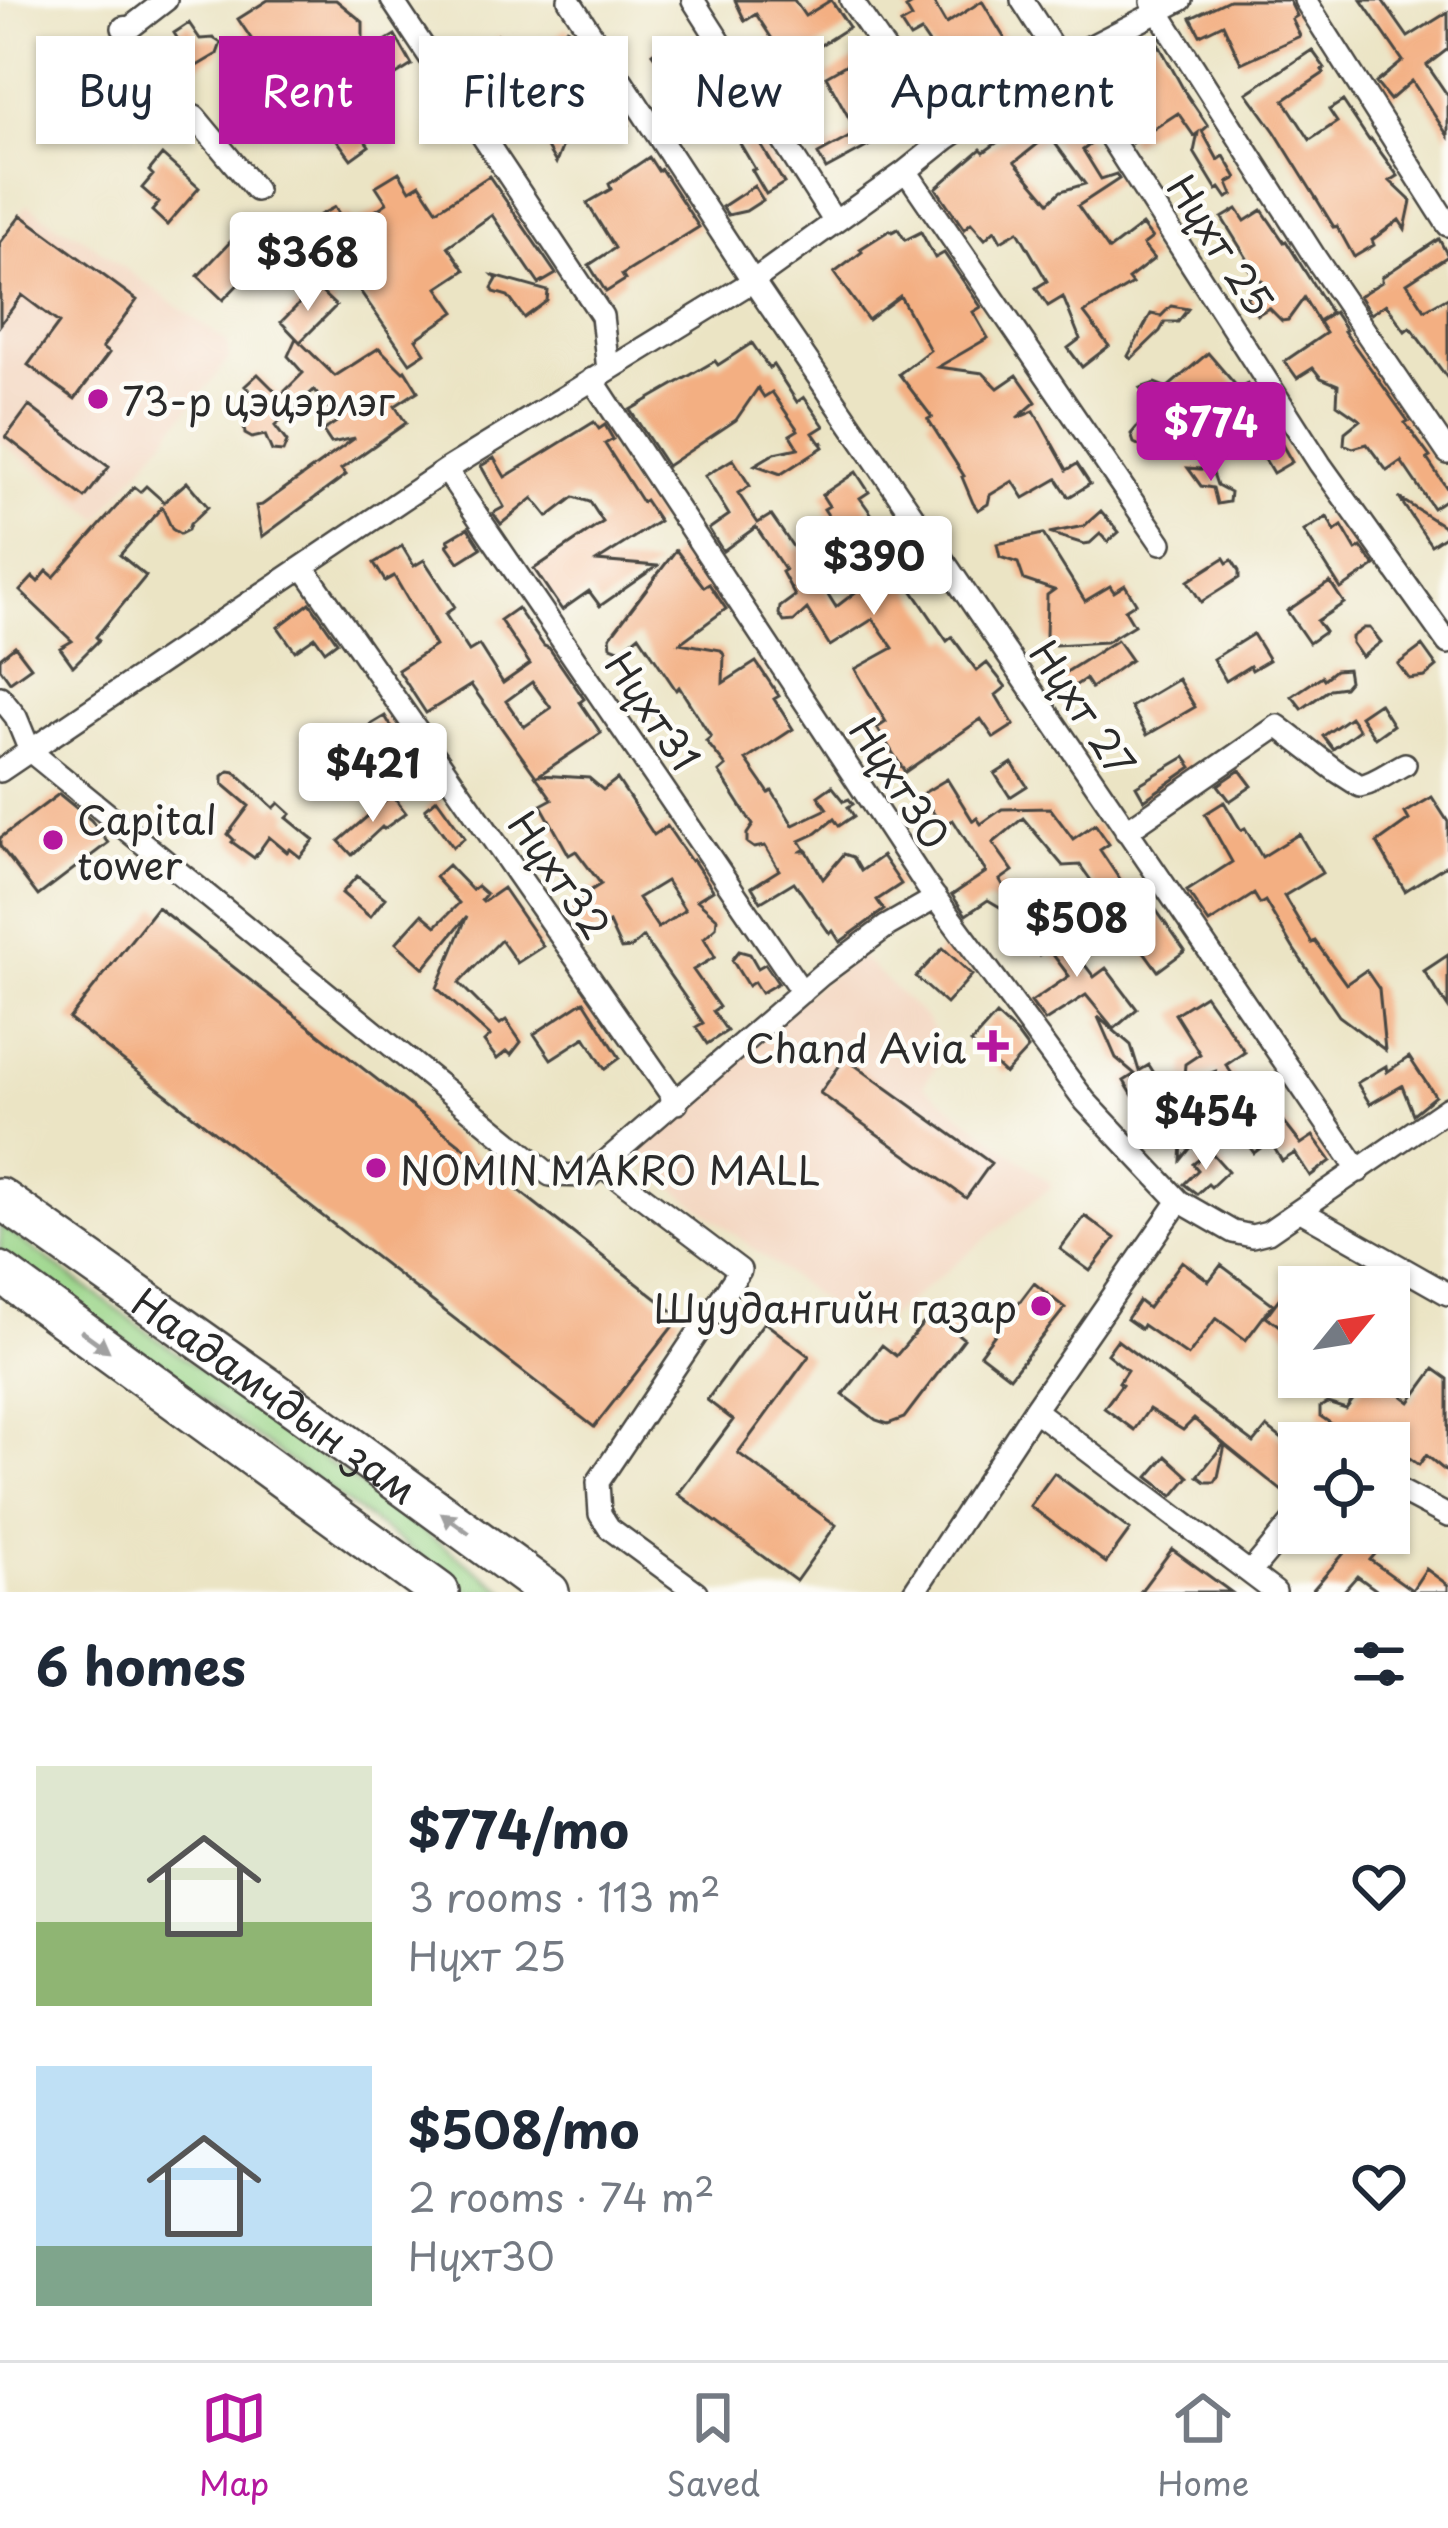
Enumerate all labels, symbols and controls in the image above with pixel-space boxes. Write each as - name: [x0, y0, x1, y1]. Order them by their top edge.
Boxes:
- chip: Buy: [36, 36, 195, 144]
- chip: Rent: [219, 36, 395, 144]
- chip: Filters: [419, 36, 628, 144]
- chip: New: [652, 36, 824, 144]
- chip: Apartment: [848, 36, 1156, 144]
- street label: Нүхт 25: [1154, 162, 1290, 326]
- pin: $368: [237, 212, 379, 314]
- text: $368: [257, 221, 359, 280]
- place label: 73-р цэцэрлэг: [122, 370, 395, 429]
- pin: $774: [1140, 382, 1282, 484]
- marker: 73-р цэцэрлэг: [85, 386, 111, 412]
- text: $774: [1164, 391, 1258, 450]
- pin: $390: [803, 516, 945, 618]
- text: $390: [823, 525, 925, 584]
- street label: Нүхт 27: [1017, 627, 1151, 787]
- street label: Нүхт31: [592, 638, 716, 782]
- street label: Нүхт30: [836, 704, 966, 860]
- pin: $421: [302, 723, 444, 825]
- text: $421: [326, 732, 420, 791]
- place label: Capital tower: [77, 789, 217, 893]
- street label: Нүхт32: [495, 798, 627, 950]
- marker: Capital tower: [40, 827, 66, 853]
- pin: $508: [1006, 878, 1148, 980]
- text: $508: [1025, 887, 1129, 946]
- place label: Chand Avia: [745, 1017, 966, 1076]
- marker: Chand Avia: [977, 1030, 1009, 1062]
- pin: $454: [1135, 1071, 1277, 1173]
- text: $454: [1155, 1080, 1257, 1139]
- place label: NOMIN MAKRO MALL: [400, 1139, 820, 1198]
- marker: NOMIN MAKRO MALL: [363, 1155, 389, 1181]
- north arrow: [1278, 1266, 1410, 1398]
- map controls: [1278, 1266, 1410, 1554]
- street label: Наадамчдын зам: [121, 1272, 431, 1517]
- place label: Шуудангийн газар: [654, 1277, 1017, 1336]
- marker: Шуудангийн газар: [1028, 1293, 1054, 1319]
- one-way arrow: [79, 1328, 110, 1352]
- button: locate: [1278, 1422, 1410, 1554]
- one-way arrow: [439, 1512, 471, 1535]
- text: 6 homes: [36, 1626, 246, 1703]
- icon: filters: [1346, 1631, 1412, 1697]
- text: $774/mo: [408, 1789, 629, 1866]
- icon: home: [132, 1814, 276, 1958]
- icon: heart: [1346, 1853, 1412, 1919]
- text: 3 rooms · 113 m²: [408, 1866, 721, 1925]
- text: Нүхт 25: [408, 1925, 566, 1984]
- text: $508/mo: [408, 2089, 639, 2166]
- icon: home: [132, 2114, 276, 2258]
- icon: heart: [1346, 2153, 1412, 2219]
- text: 2 rooms · 74 m²: [408, 2166, 715, 2225]
- text: Нүхт30: [408, 2225, 555, 2284]
- tab: Map: [199, 2385, 269, 2507]
- tab: Saved: [667, 2385, 760, 2507]
- tab: Home: [1158, 2385, 1249, 2507]

